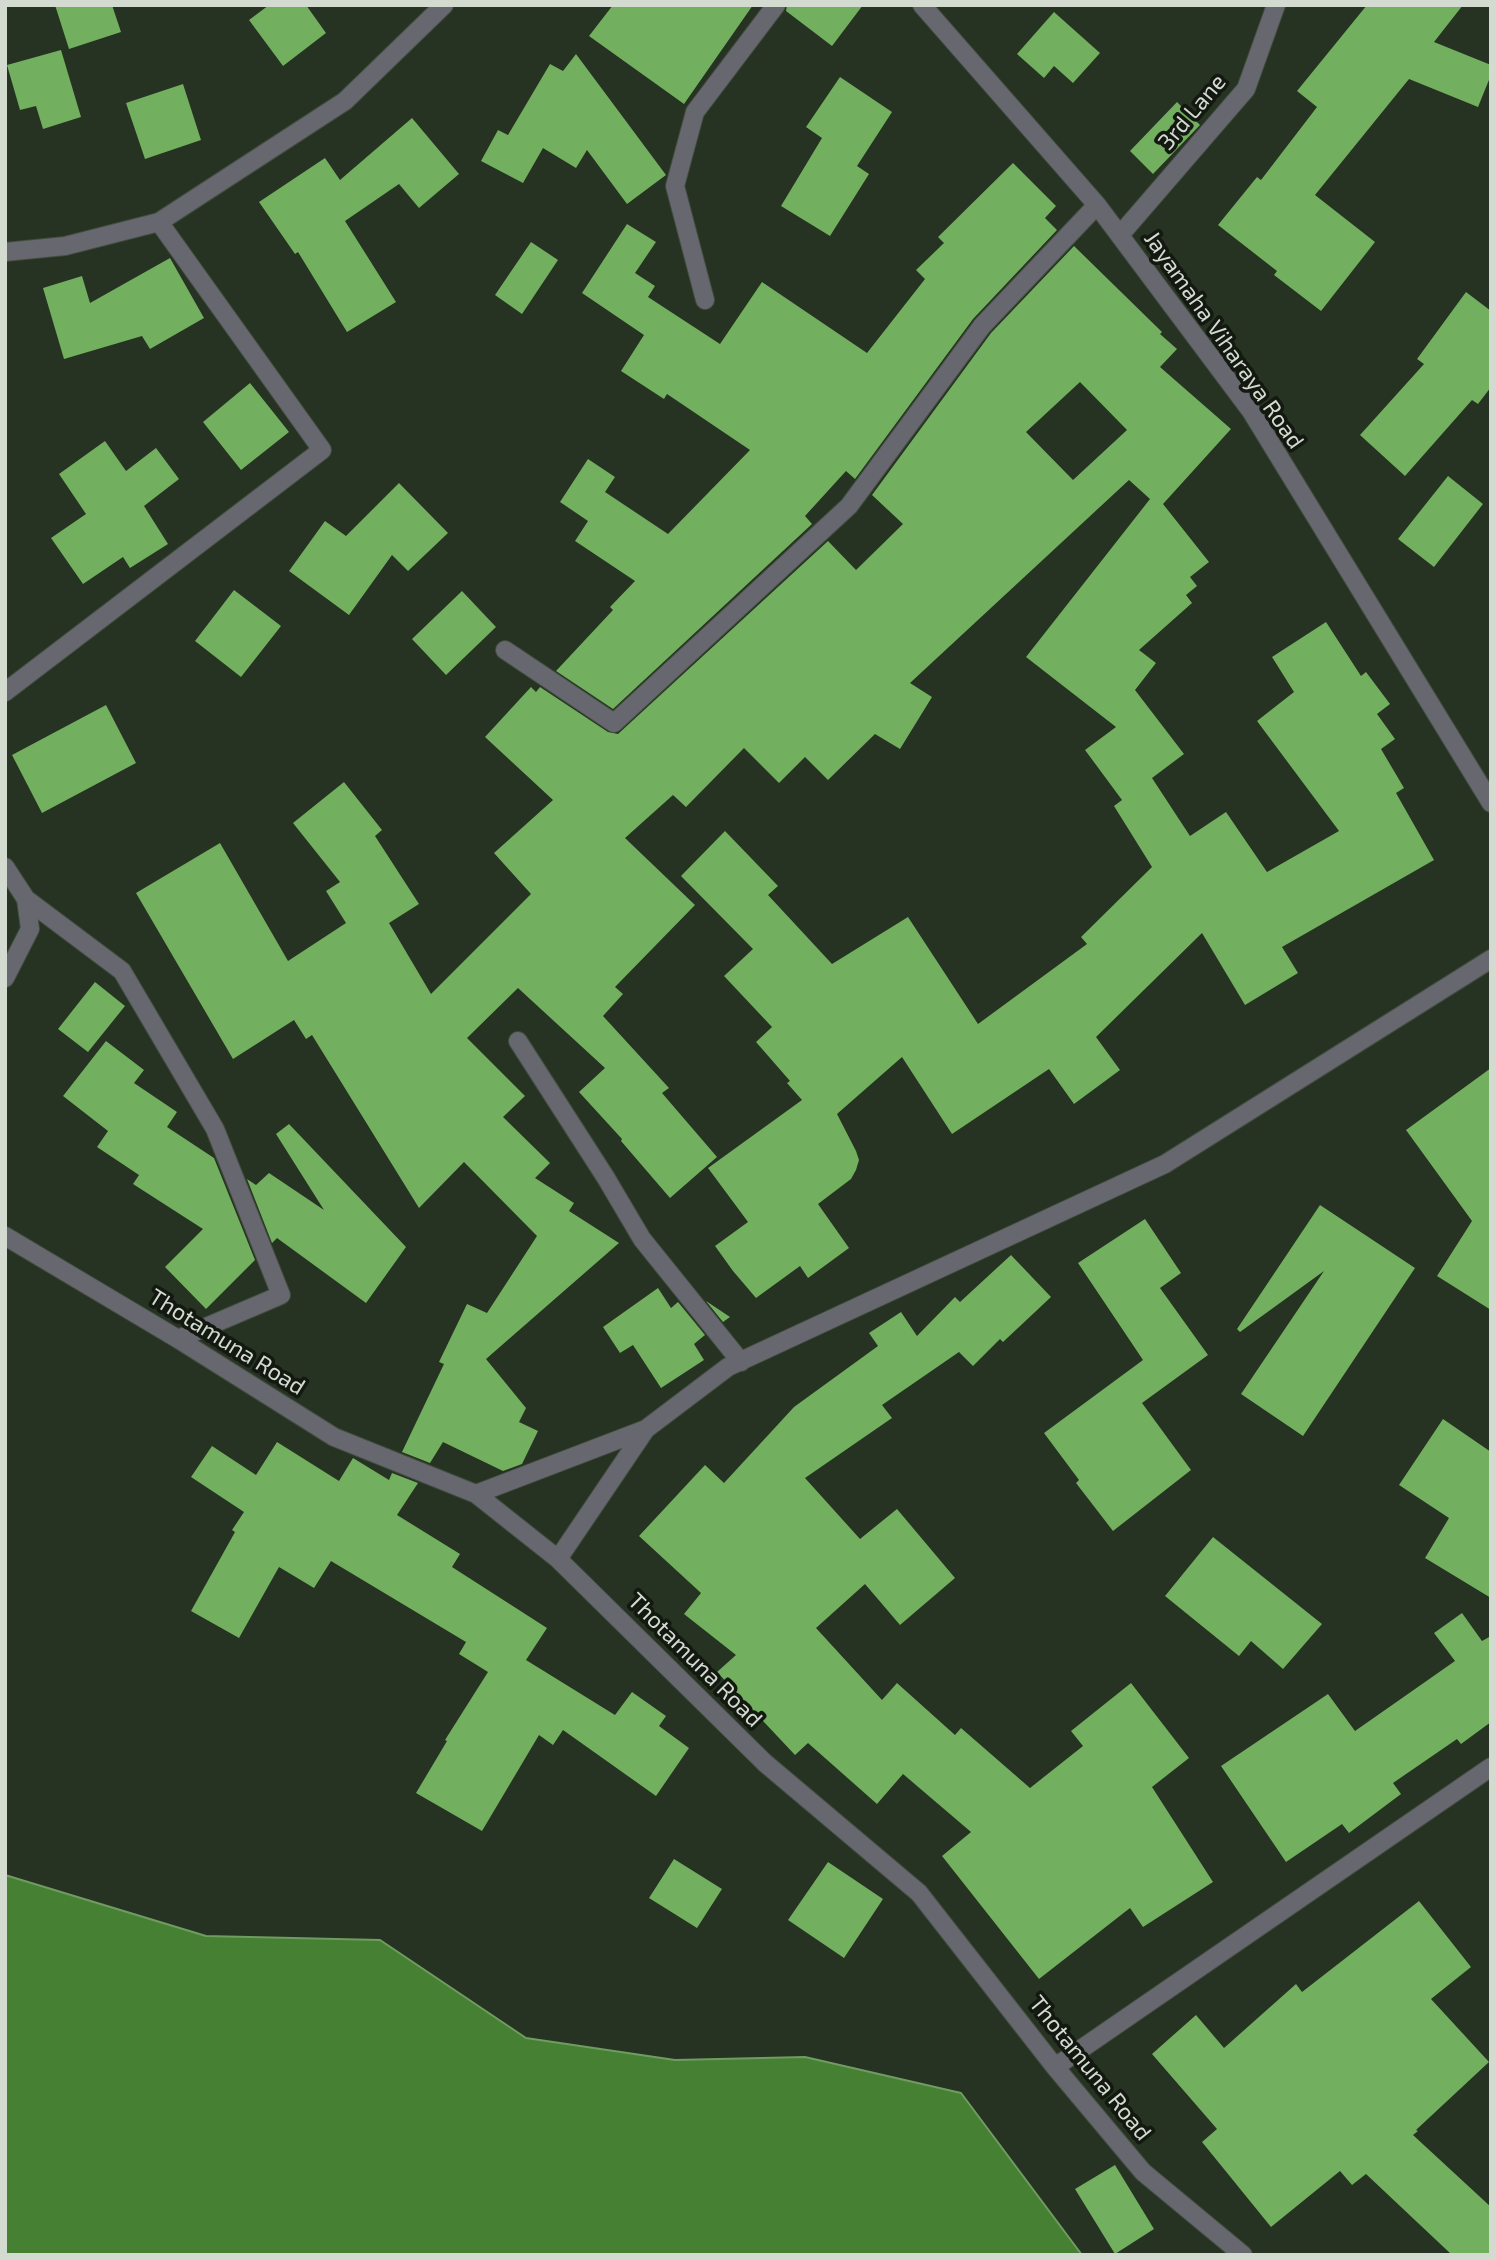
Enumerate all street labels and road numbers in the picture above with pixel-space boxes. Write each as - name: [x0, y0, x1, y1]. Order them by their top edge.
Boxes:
- street label: 3rd Lane: [1152, 69, 1232, 155]
- street label: Jayamaha Viharaya Road: [1138, 226, 1310, 454]
- street label: Thotamuna Road: [144, 1283, 310, 1401]
- street label: Thotamuna Road: [622, 1587, 768, 1733]
- street label: Thotamuna Road: [1023, 1990, 1157, 2146]

